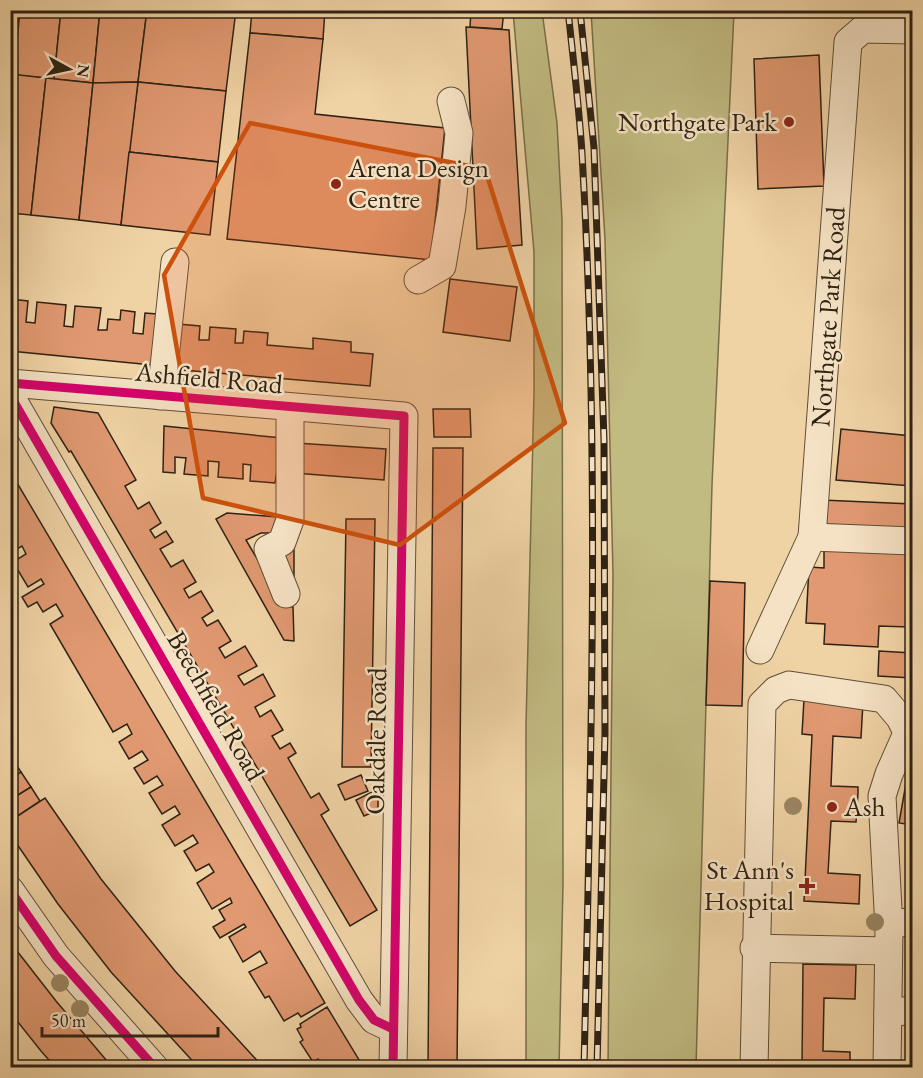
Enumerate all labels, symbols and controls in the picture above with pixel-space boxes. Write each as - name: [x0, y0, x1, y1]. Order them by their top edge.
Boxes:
- north arrow: [39, 39, 99, 99]
- text: N: [72, 63, 95, 79]
- place label: Northgate Park: [618, 104, 777, 139]
- marker: Northgate Park: [782, 115, 796, 129]
- place label: Arena Design Centre: [347, 150, 489, 216]
- marker: Arena Design Centre: [329, 177, 343, 191]
- street label: Northgate Park Road: [802, 205, 853, 428]
- street label: Ashfield Road: [133, 354, 285, 401]
- street label: Beechfield Road: [159, 624, 274, 787]
- street label: Oakdale Road: [357, 667, 394, 815]
- place label: Ash: [843, 789, 885, 824]
- marker: Ash: [825, 800, 839, 814]
- place label: St Ann's Hospital: [704, 852, 794, 918]
- marker: St Ann's Hospital: [798, 877, 816, 895]
- scale bar: [42, 1000, 218, 1038]
- text: 50 m: [51, 1009, 86, 1032]

